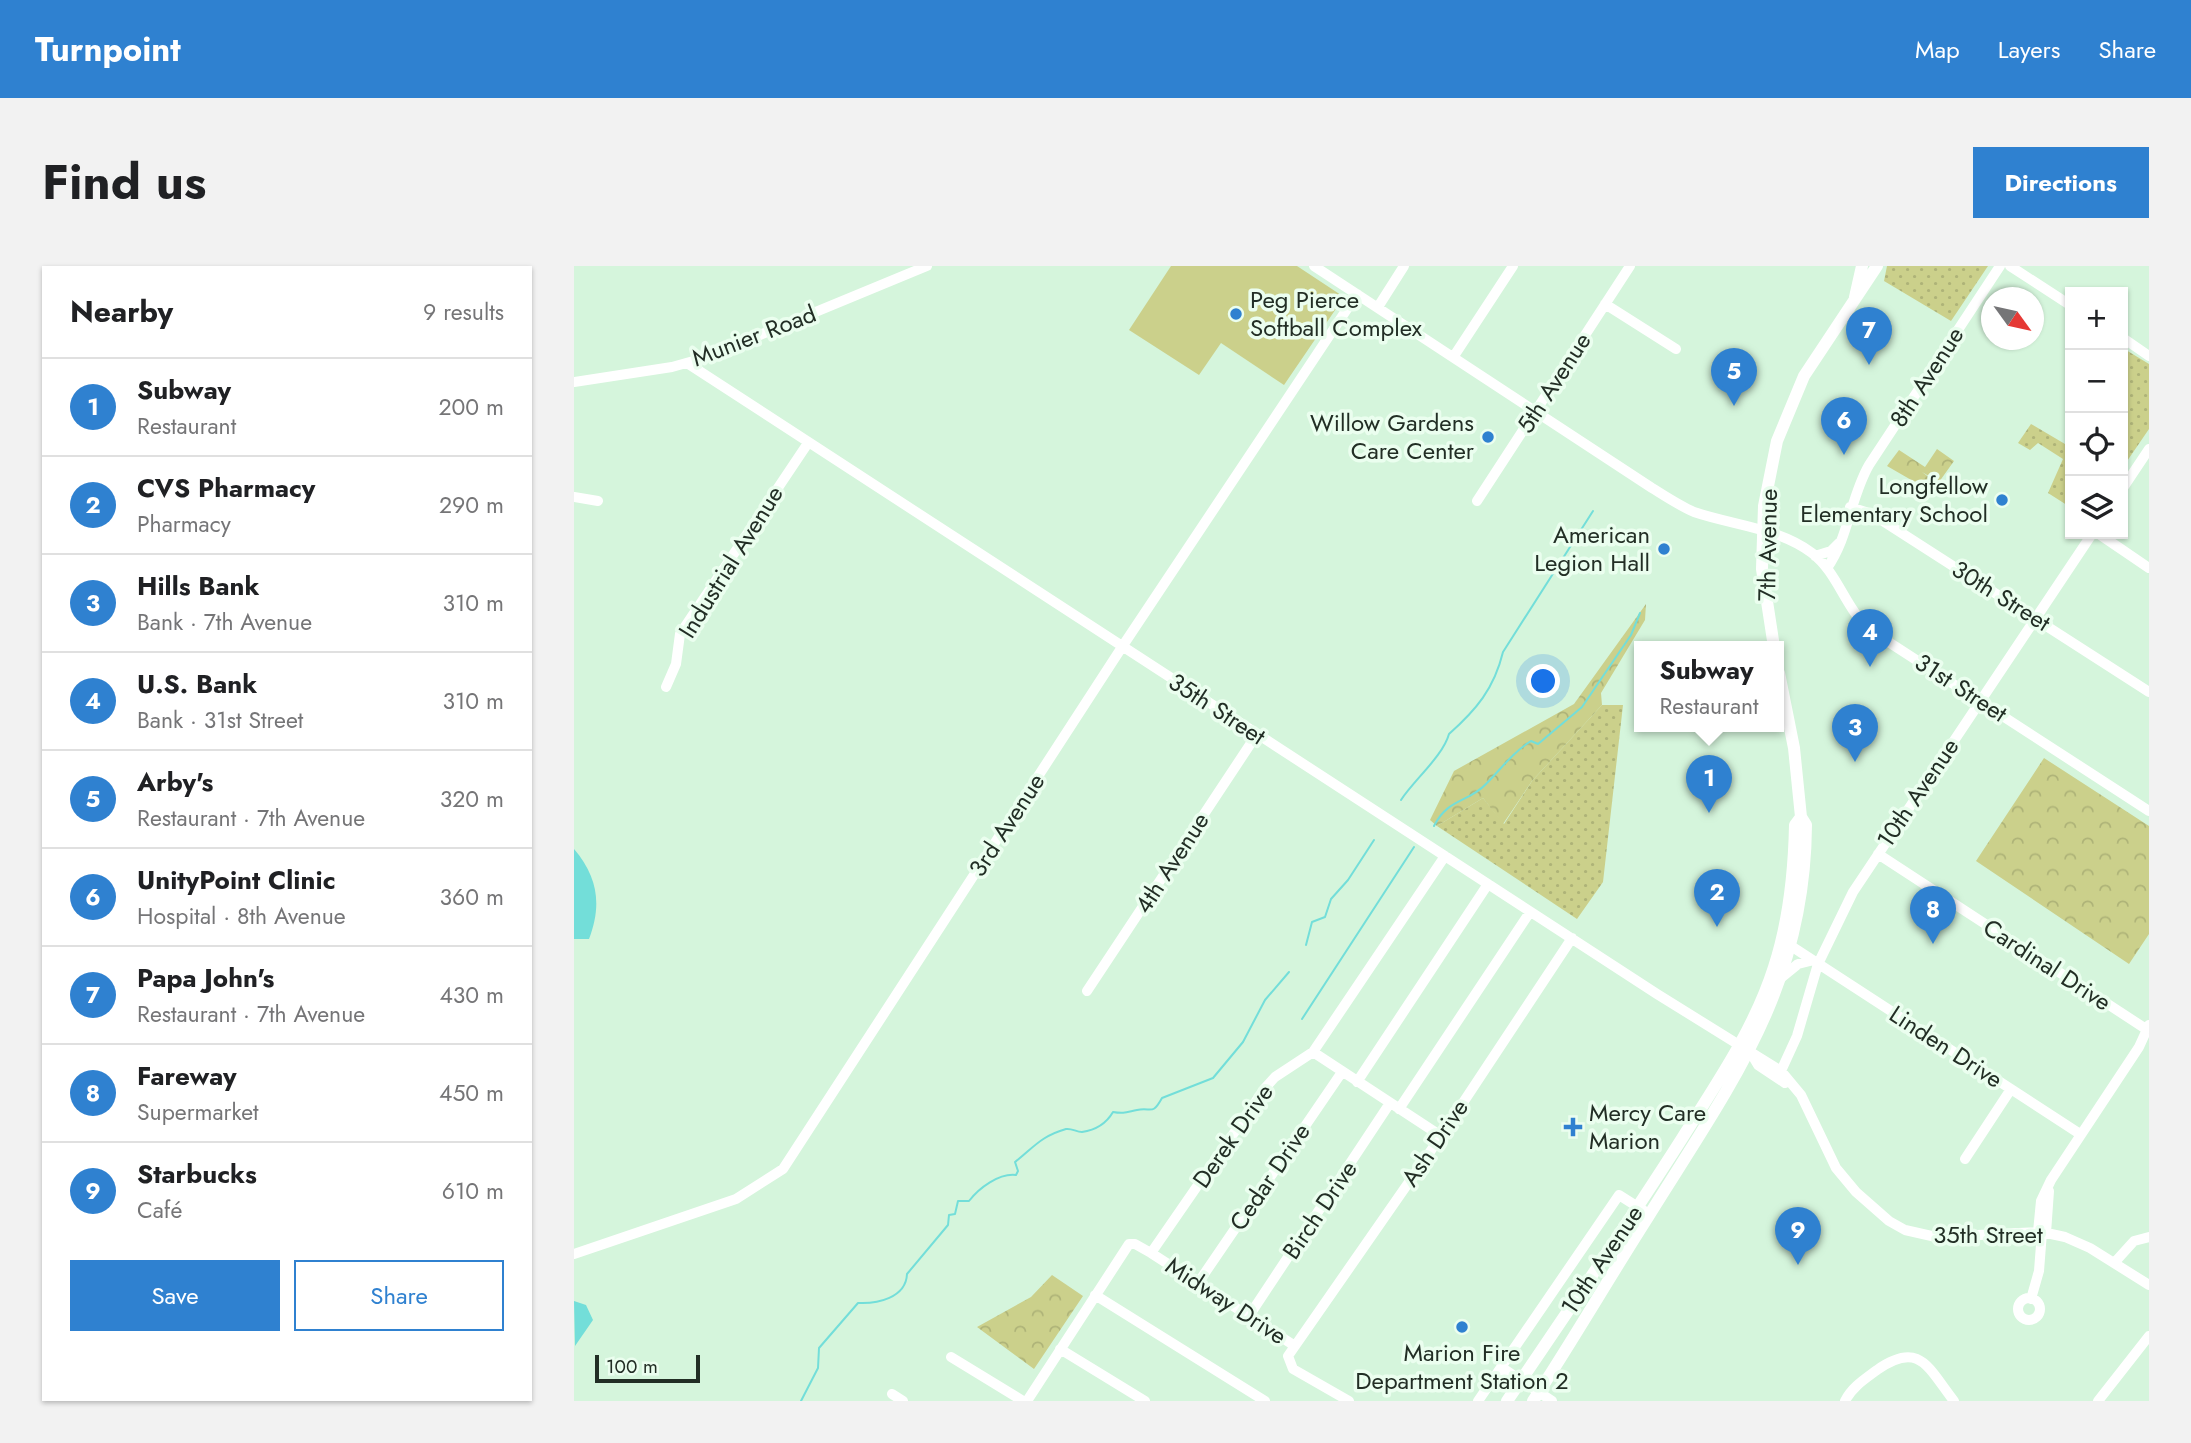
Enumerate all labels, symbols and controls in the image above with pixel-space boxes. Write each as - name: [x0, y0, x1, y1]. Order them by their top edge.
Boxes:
- text: Turnpoint: [35, 26, 181, 73]
- text: Map: [1915, 32, 1960, 67]
- text: Layers: [1998, 32, 2060, 67]
- text: Share: [2098, 32, 2156, 67]
- text: Find us: [42, 147, 206, 217]
- button: Directions: [1973, 147, 2149, 218]
- place label: Peg Pierce Softball Complex: [1250, 282, 1423, 345]
- north arrow: [1981, 287, 2044, 350]
- map controls: [2065, 287, 2128, 539]
- button: +: [2065, 287, 2128, 350]
- text: Nearby: [70, 290, 173, 333]
- text: 9 results: [423, 295, 504, 329]
- street label: Munier Road: [687, 296, 821, 375]
- marker: Peg Pierce Softball Complex: [1228, 306, 1244, 322]
- pin: 7: [1846, 307, 1892, 365]
- street label: 8th Avenue: [1881, 320, 1972, 434]
- street label: 5th Avenue: [1508, 325, 1599, 440]
- pin: 5: [1711, 348, 1757, 406]
- button: −: [2065, 350, 2128, 413]
- text: Subway: [137, 371, 231, 409]
- text: 1: [87, 390, 99, 424]
- text: 200 m: [438, 390, 504, 424]
- pin: 6: [1821, 397, 1867, 455]
- place label: Willow Gardens Care Center: [1310, 405, 1475, 468]
- text: Restaurant: [137, 409, 236, 443]
- button: locate: [2065, 413, 2128, 476]
- marker: Willow Gardens Care Center: [1480, 429, 1496, 445]
- place label: Longfellow Elementary School: [1800, 468, 1989, 531]
- text: CVS Pharmacy: [137, 469, 315, 507]
- button: layers: [2065, 476, 2128, 539]
- street label: Industrial Avenue: [670, 479, 791, 645]
- text: 2: [85, 488, 101, 522]
- text: 290 m: [439, 488, 504, 522]
- street label: 7th Avenue: [1749, 488, 1786, 602]
- marker: Longfellow Elementary School: [1994, 492, 2010, 508]
- text: Pharmacy: [137, 507, 231, 541]
- place label: American Legion Hall: [1534, 517, 1650, 580]
- marker: American Legion Hall: [1656, 541, 1672, 557]
- street label: 30th Street: [1945, 552, 2058, 640]
- text: Hills Bank: [137, 567, 260, 605]
- text: 3: [86, 586, 100, 620]
- text: 310 m: [442, 586, 504, 620]
- text: Bank · 7th Avenue: [137, 605, 312, 639]
- pin: 4: [1847, 609, 1893, 667]
- popup: [1634, 641, 1784, 732]
- street label: 31st Street: [1908, 645, 2015, 731]
- text: Subway: [1659, 651, 1753, 689]
- street label: 35th Street: [1162, 664, 1273, 753]
- your location: [1526, 664, 1560, 698]
- text: U.S. Bank: [137, 665, 257, 703]
- text: 4: [85, 684, 101, 718]
- text: 310 m: [442, 684, 504, 718]
- text: Restaurant: [1659, 689, 1759, 723]
- text: Bank · 31st Street: [137, 703, 303, 737]
- pin: 3: [1832, 704, 1878, 762]
- street label: 10th Avenue: [1868, 731, 1967, 855]
- pin: 1: [1686, 755, 1732, 813]
- text: Arby's: [137, 763, 213, 801]
- street label: 3rd Avenue: [960, 766, 1053, 883]
- text: 5: [86, 782, 100, 816]
- text: 320 m: [440, 782, 504, 816]
- text: Restaurant · 7th Avenue: [137, 801, 365, 835]
- street label: 4th Avenue: [1126, 805, 1217, 920]
- text: UnityPoint Clinic: [137, 861, 336, 899]
- pin: 2: [1694, 869, 1740, 927]
- text: 6: [85, 880, 101, 914]
- text: 360 m: [440, 880, 504, 914]
- pin: 8: [1910, 886, 1956, 944]
- text: Hospital · 8th Avenue: [137, 899, 346, 933]
- street label: Cardinal Drive: [1976, 910, 2118, 1019]
- text: Papa John's: [137, 959, 274, 997]
- text: 7: [86, 978, 100, 1012]
- text: 430 m: [439, 978, 504, 1012]
- text: Restaurant · 7th Avenue: [137, 997, 365, 1031]
- street label: Linden Drive: [1883, 997, 2010, 1096]
- text: Fareway: [137, 1057, 237, 1095]
- text: 8: [86, 1076, 100, 1110]
- text: 450 m: [439, 1076, 504, 1110]
- street label: Derek Drive: [1184, 1077, 1281, 1195]
- street label: Ash Drive: [1392, 1092, 1477, 1193]
- text: Supermarket: [137, 1095, 259, 1129]
- place label: Mercy Care Marion: [1589, 1095, 1706, 1158]
- street label: Cedar Drive: [1221, 1116, 1318, 1237]
- marker: Mercy Care Marion: [1563, 1117, 1583, 1137]
- street label: Birch Drive: [1274, 1153, 1365, 1266]
- text: Starbucks: [137, 1155, 257, 1193]
- text: 9: [85, 1174, 101, 1208]
- text: 610 m: [442, 1174, 504, 1208]
- text: Café: [137, 1193, 182, 1227]
- street label: 10th Avenue: [1552, 1198, 1651, 1322]
- pin: 9: [1775, 1207, 1821, 1265]
- street label: 35th Street: [1933, 1217, 2043, 1252]
- street label: Midway Drive: [1159, 1248, 1294, 1353]
- button: Save: [70, 1260, 280, 1331]
- button: Share: [294, 1260, 504, 1331]
- marker: Marion Fire Department Station 2: [1454, 1319, 1470, 1335]
- place label: Marion Fire Department Station 2: [1355, 1335, 1569, 1398]
- scale bar: [595, 1352, 700, 1384]
- text: 100 m: [606, 1353, 658, 1380]

